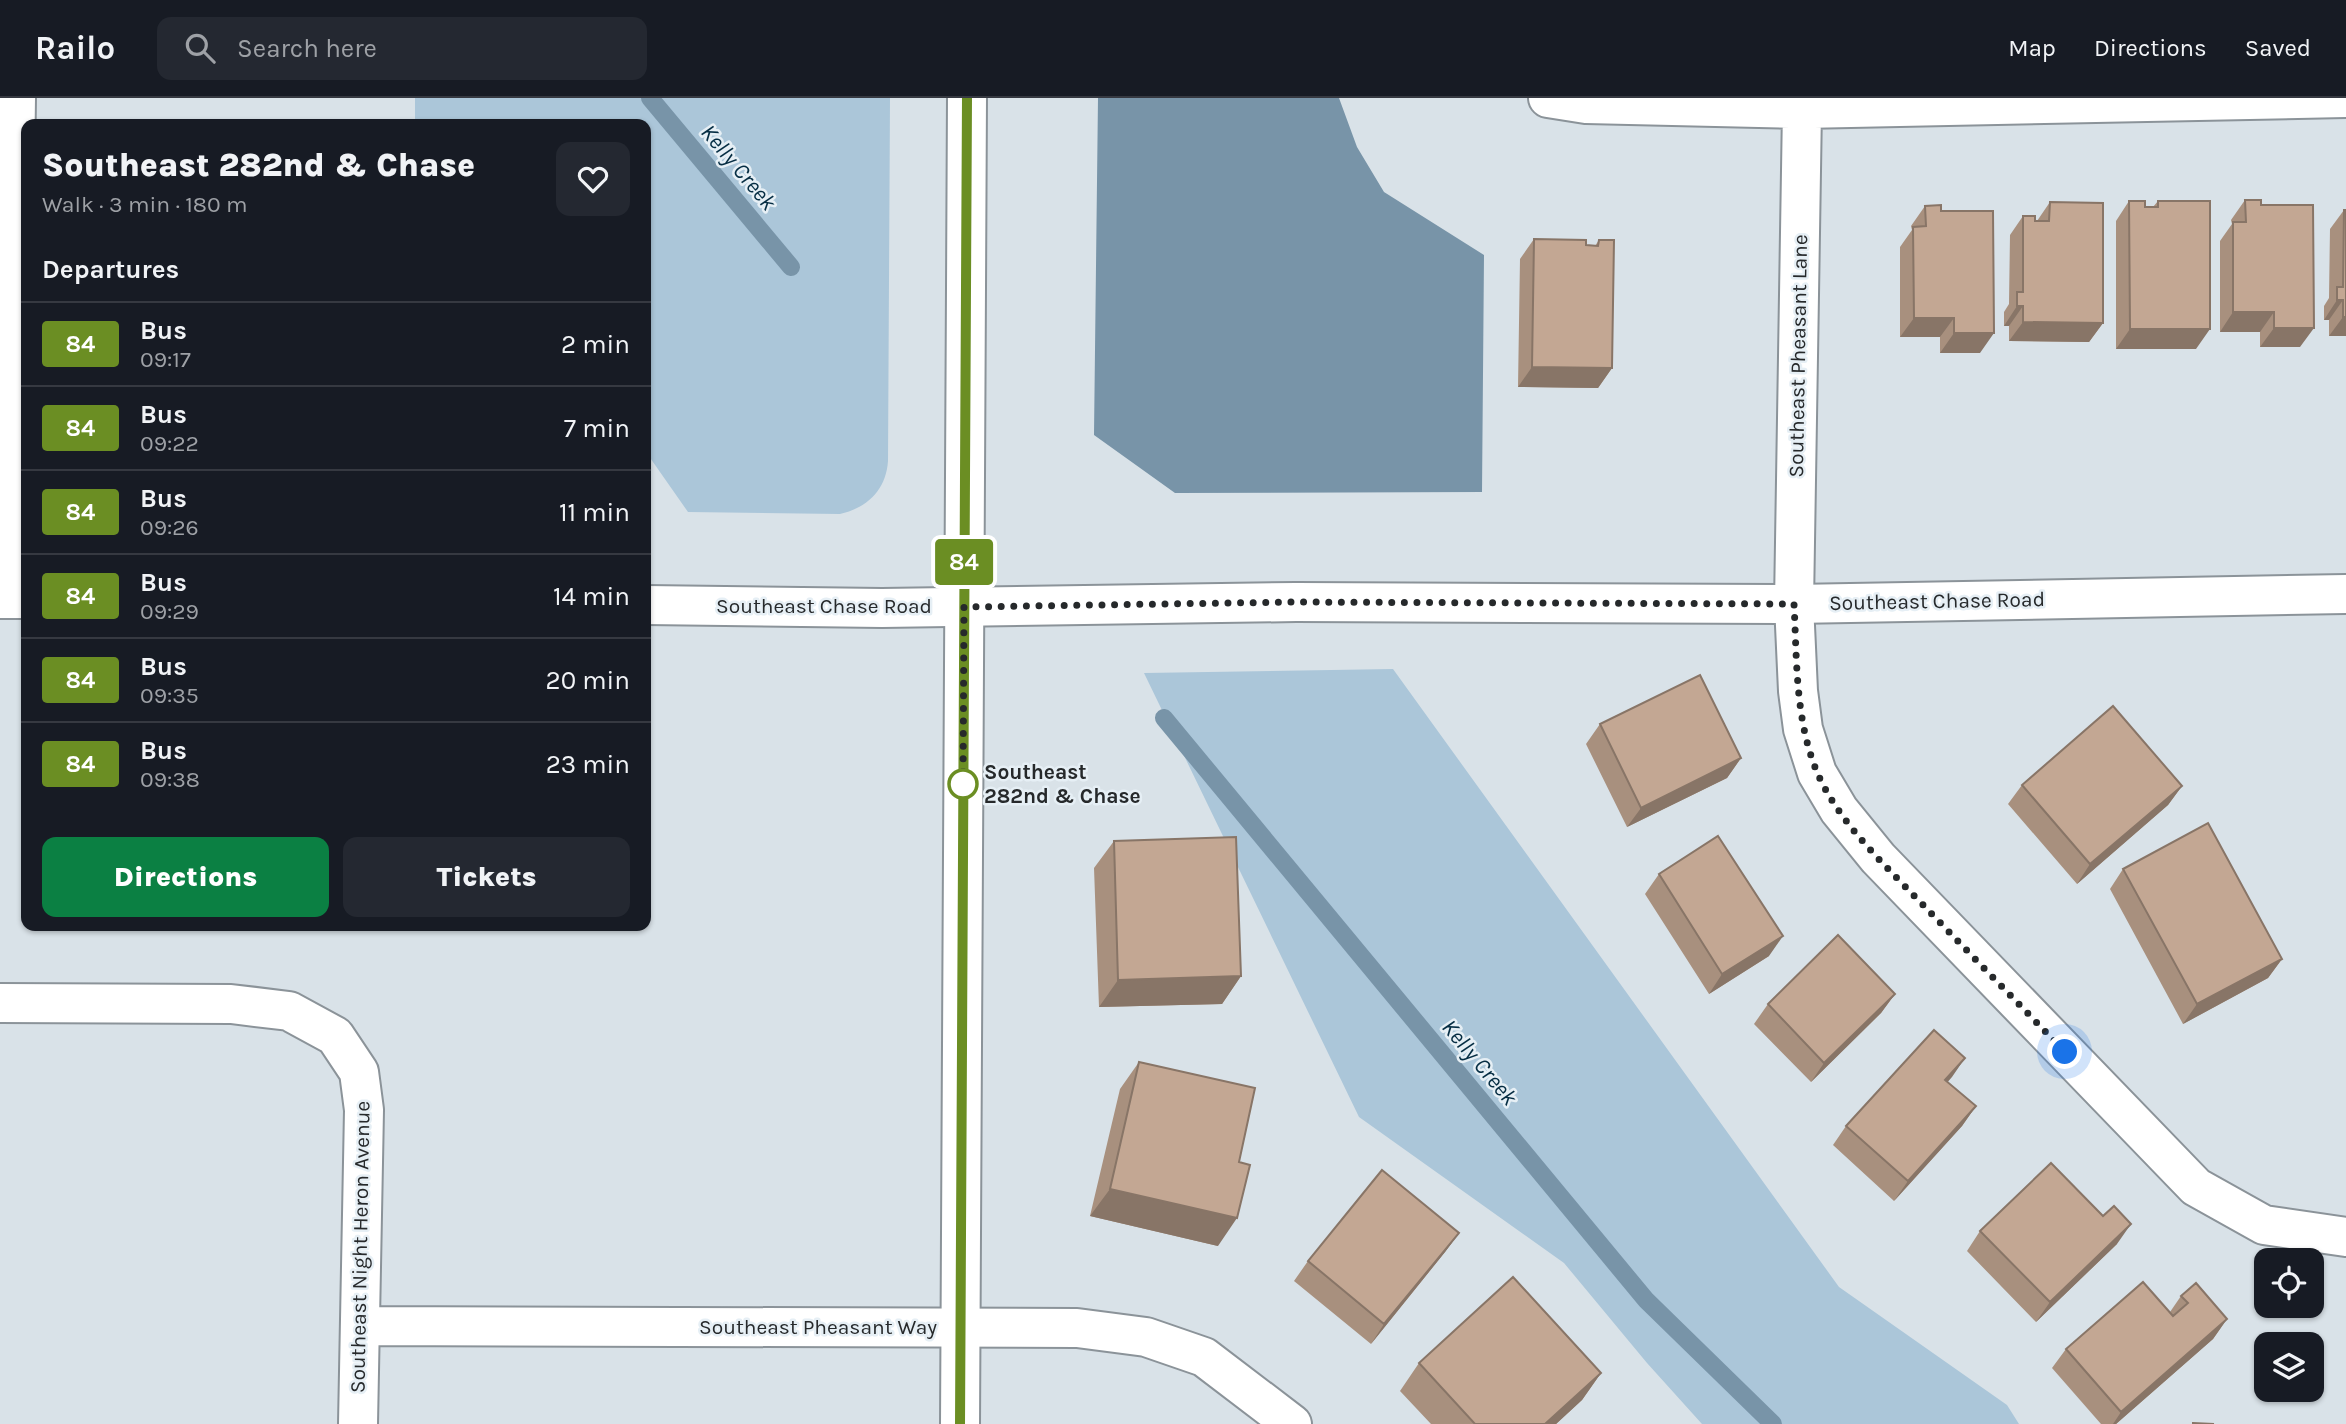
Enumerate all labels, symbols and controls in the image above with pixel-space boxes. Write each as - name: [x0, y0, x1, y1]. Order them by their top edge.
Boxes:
- search box: [157, 17, 647, 80]
- text: Railo: [35, 29, 115, 67]
- icon: search: [181, 29, 219, 67]
- text: Search here: [237, 33, 377, 64]
- text: Map: [2008, 34, 2056, 62]
- text: Directions: [2094, 34, 2207, 62]
- text: Saved: [2245, 34, 2311, 62]
- water label: Kelly Creek: [695, 119, 782, 216]
- button: heart: [556, 142, 630, 216]
- text: Southeast 282nd & Chase: [42, 146, 475, 184]
- text: Walk · 3 min · 180 m: [42, 191, 248, 218]
- street label: Southeast Pheasant Lane: [1784, 234, 1812, 478]
- text: Departures: [42, 254, 179, 285]
- text: Bus: [140, 315, 187, 346]
- text: 2 min: [561, 329, 630, 360]
- text: 84: [66, 330, 95, 358]
- text: 09:17: [140, 346, 191, 373]
- text: Bus: [140, 399, 187, 430]
- text: 7 min: [564, 413, 630, 444]
- text: 84: [66, 414, 95, 442]
- text: 09:22: [140, 430, 199, 457]
- text: Bus: [140, 483, 187, 514]
- text: 11 min: [559, 497, 630, 528]
- text: 84: [66, 498, 95, 526]
- text: 09:26: [140, 514, 199, 541]
- line badge: 84: [932, 539, 996, 585]
- text: 84: [949, 548, 979, 576]
- text: Bus: [140, 567, 187, 598]
- text: 14 min: [553, 581, 630, 612]
- text: 84: [66, 582, 95, 610]
- street label: Southeast Chase Road: [1829, 587, 2045, 615]
- street label: Southeast Chase Road: [716, 594, 932, 618]
- text: 09:29: [140, 598, 199, 625]
- text: Bus: [140, 651, 187, 682]
- text: 20 min: [546, 665, 630, 696]
- text: 84: [66, 666, 95, 694]
- text: 09:35: [140, 682, 199, 709]
- text: Bus: [140, 735, 187, 766]
- text: 23 min: [546, 749, 630, 780]
- text: 84: [66, 750, 95, 778]
- place label: Southeast 282nd & Chase: [984, 760, 1141, 808]
- text: 09:38: [140, 766, 200, 793]
- marker: Southeast 282nd & Chase: [948, 769, 978, 799]
- button: Directions: [42, 837, 329, 917]
- button: Tickets: [343, 837, 630, 917]
- water label: Kelly Creek: [1436, 1014, 1523, 1111]
- your location: [2047, 1034, 2082, 1069]
- street label: Southeast Night Heron Avenue: [345, 1101, 375, 1393]
- map controls: [2254, 1248, 2324, 1402]
- button: locate: [2254, 1248, 2324, 1318]
- street label: Southeast Pheasant Way: [699, 1315, 937, 1339]
- button: layers: [2254, 1332, 2324, 1402]

